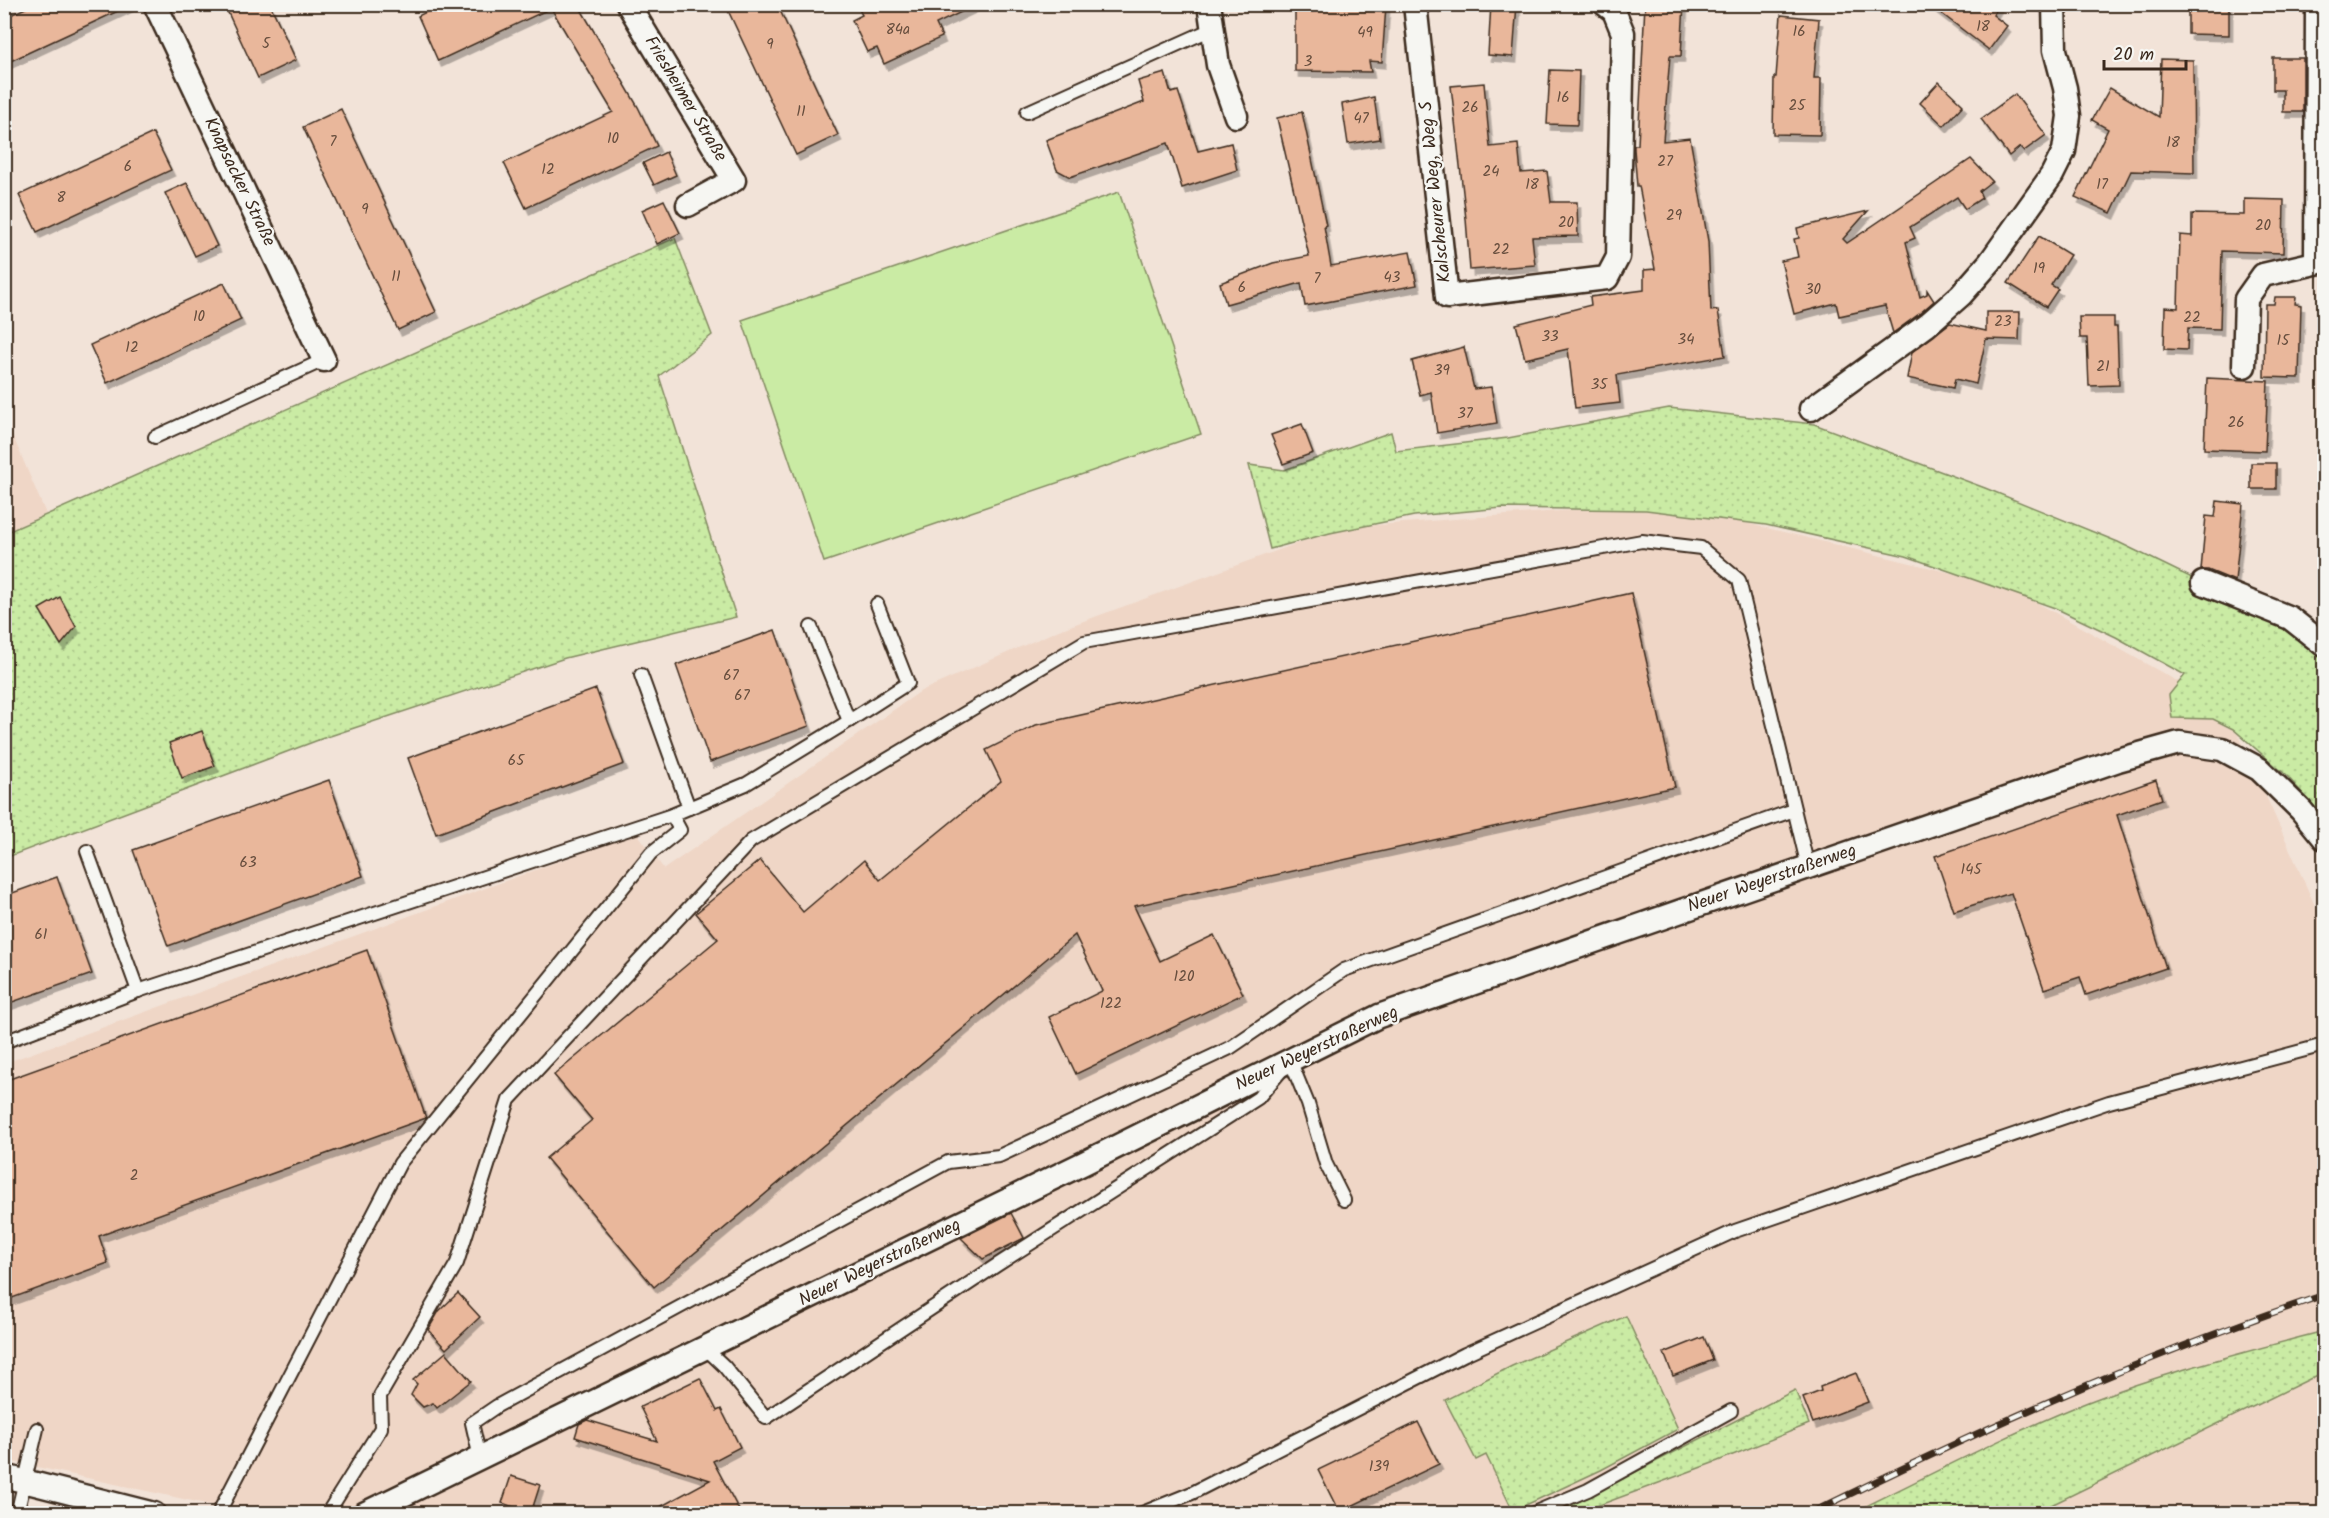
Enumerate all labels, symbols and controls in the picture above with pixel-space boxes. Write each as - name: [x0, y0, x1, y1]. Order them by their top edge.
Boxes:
- house number: 18: [1976, 15, 1991, 39]
- house number: 84a: [886, 18, 910, 42]
- house number: 16: [1792, 20, 1806, 44]
- house number: 49: [1357, 21, 1373, 45]
- street label: Friesheimer Straße: [636, 30, 734, 168]
- house number: 5: [262, 32, 271, 56]
- house number: 9: [766, 33, 774, 57]
- scale bar: [2104, 33, 2186, 71]
- text: 20 m: [2113, 41, 2154, 70]
- house number: 3: [1304, 50, 1313, 74]
- house number: 16: [1556, 86, 1570, 110]
- house number: 25: [1789, 94, 1806, 118]
- house number: 26: [1461, 96, 1479, 120]
- street label: Kalscheurer Weg, Weg S: [1412, 99, 1460, 284]
- house number: 11: [796, 100, 806, 124]
- house number: 47: [1353, 107, 1370, 131]
- street label: Knapsacker Straße: [195, 112, 283, 252]
- house number: 10: [607, 127, 620, 151]
- house number: 7: [330, 130, 338, 154]
- house number: 18: [2166, 131, 2181, 155]
- house number: 27: [1657, 150, 1674, 174]
- house number: 6: [124, 155, 132, 179]
- house number: 12: [541, 158, 555, 182]
- house number: 24: [1483, 160, 1499, 184]
- house number: 18: [1525, 173, 1540, 197]
- house number: 17: [2096, 173, 2109, 197]
- house number: 8: [56, 186, 66, 210]
- house number: 9: [361, 198, 369, 222]
- house number: 29: [1666, 204, 1683, 228]
- house number: 20: [1558, 211, 1575, 235]
- house number: 20: [2255, 214, 2272, 238]
- house number: 22: [1492, 238, 1510, 262]
- house number: 19: [2033, 257, 2046, 281]
- house number: 11: [391, 265, 401, 289]
- house number: 43: [1384, 266, 1401, 290]
- house number: 7: [1314, 267, 1322, 291]
- house number: 6: [1238, 276, 1246, 300]
- house number: 30: [1805, 278, 1822, 302]
- house number: 10: [193, 305, 206, 329]
- house number: 22: [2183, 306, 2201, 330]
- house number: 23: [1994, 310, 2012, 334]
- house number: 33: [1541, 325, 1559, 349]
- house number: 34: [1678, 328, 1694, 352]
- house number: 15: [2277, 329, 2290, 353]
- house number: 12: [125, 336, 139, 360]
- house number: 21: [2096, 355, 2110, 379]
- house number: 39: [1434, 359, 1451, 383]
- house number: 35: [1591, 373, 1608, 397]
- house number: 37: [1457, 402, 1474, 426]
- house number: 26: [2227, 411, 2245, 435]
- house number: 67: [723, 664, 740, 688]
- house number: 67: [734, 684, 751, 708]
- house number: 65: [508, 749, 525, 773]
- street label: Neuer Weyerstraßerweg: [1683, 836, 1861, 922]
- house number: 63: [240, 851, 257, 875]
- house number: 145: [1960, 858, 1982, 882]
- house number: 61: [34, 923, 48, 947]
- house number: 120: [1174, 965, 1195, 989]
- house number: 122: [1100, 992, 1122, 1016]
- street label: Neuer Weyerstraßerweg: [1231, 998, 1403, 1100]
- house number: 2: [130, 1164, 138, 1188]
- street label: Neuer Weyerstraßerweg: [794, 1211, 966, 1315]
- house number: 139: [1369, 1455, 1390, 1479]

